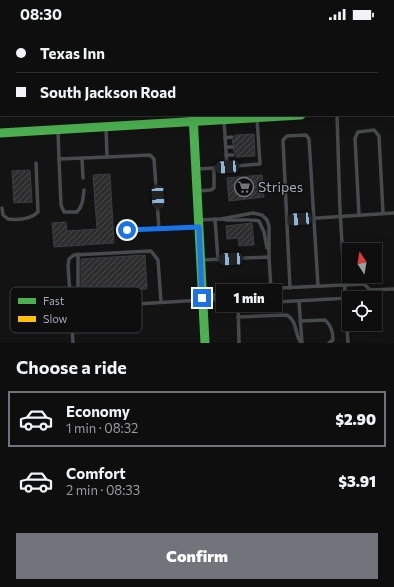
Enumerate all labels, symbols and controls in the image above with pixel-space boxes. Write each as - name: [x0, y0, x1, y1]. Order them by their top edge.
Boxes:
- text: 08:30: [20, 5, 62, 23]
- text: Texas Inn: [40, 44, 105, 62]
- text: South Jackson Road: [40, 83, 176, 101]
- car: [215, 160, 239, 174]
- supermarket icon: Stripes: [233, 176, 255, 198]
- place label: Stripes: [258, 178, 303, 195]
- car: [151, 185, 165, 209]
- car: [288, 212, 312, 226]
- route start: [118, 221, 136, 239]
- north arrow: [342, 243, 382, 283]
- map controls: [342, 243, 382, 331]
- car: [219, 252, 243, 266]
- callout: 1 min: [216, 284, 282, 312]
- legend: [10, 287, 142, 333]
- route end: [193, 289, 211, 307]
- text: 1 min: [233, 290, 265, 306]
- button: locate: [342, 291, 382, 331]
- text: Fast: [43, 294, 65, 307]
- text: Slow: [43, 312, 68, 325]
- text: Choose a ride: [16, 356, 127, 378]
- icon: car: [18, 401, 54, 437]
- text: Economy: [66, 402, 130, 420]
- text: $2.90: [335, 410, 376, 428]
- text: 1 min · 08:32: [66, 420, 138, 436]
- icon: car: [18, 463, 54, 499]
- text: Comfort: [66, 464, 126, 482]
- text: $3.91: [338, 472, 376, 490]
- text: 2 min · 08:33: [66, 482, 140, 498]
- button: Confirm: [16, 533, 378, 579]

